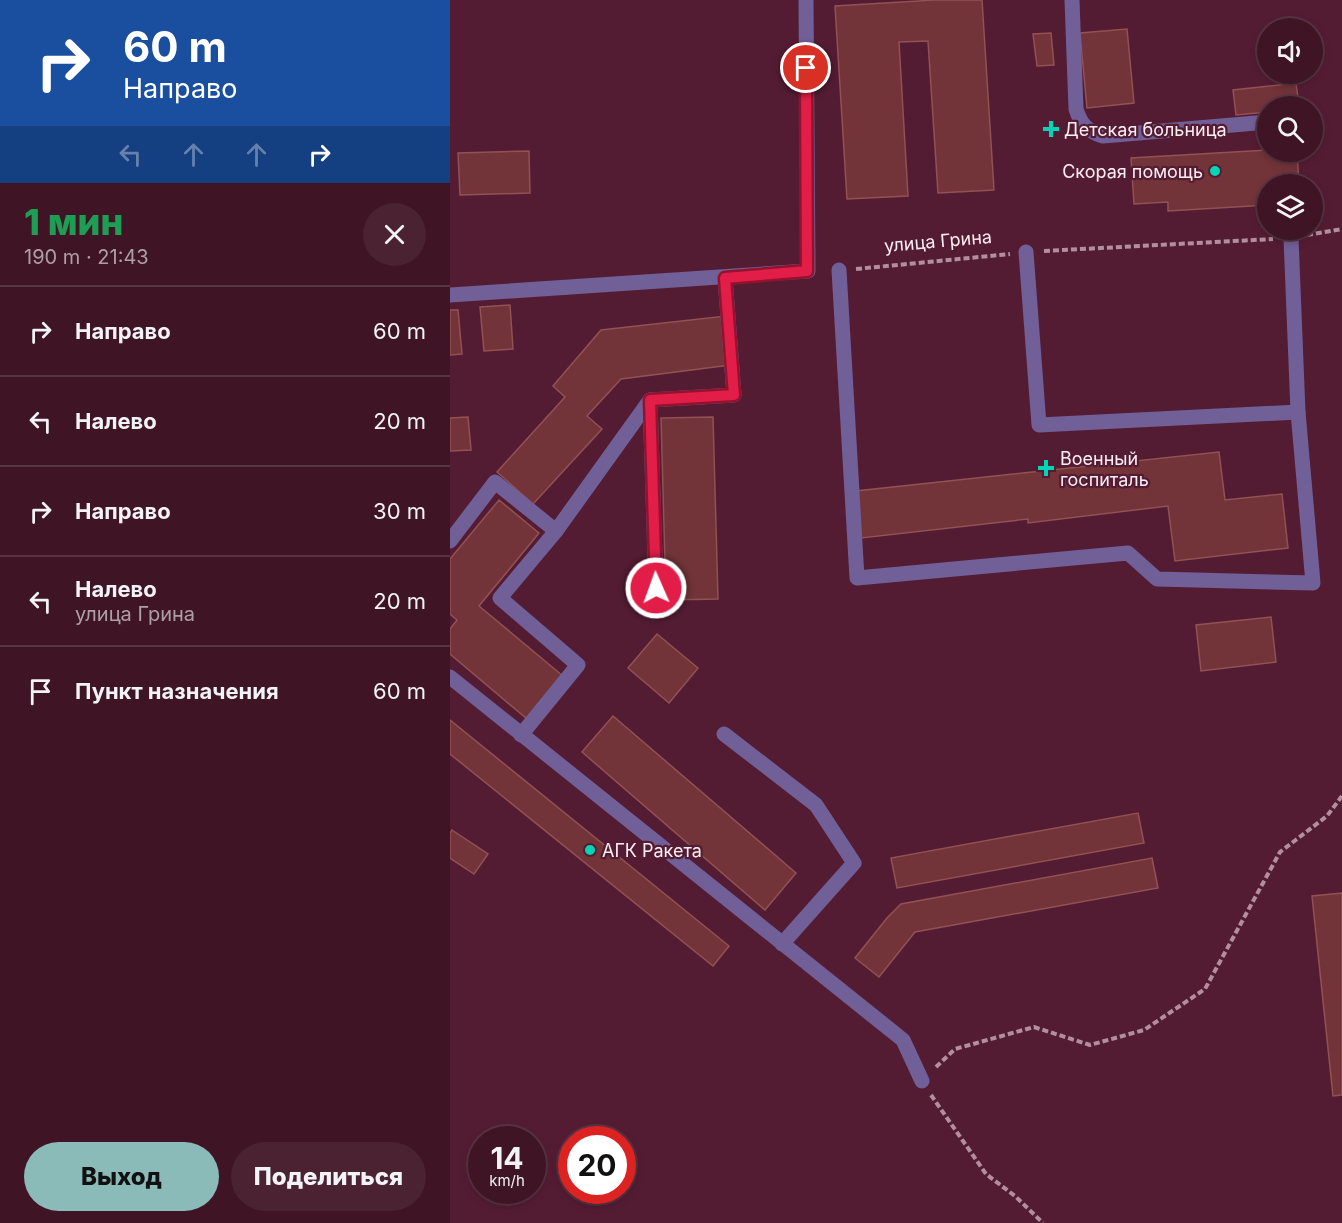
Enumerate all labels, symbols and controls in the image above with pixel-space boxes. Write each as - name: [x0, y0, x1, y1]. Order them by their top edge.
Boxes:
- map controls: [1257, 18, 1323, 240]
- button: sound: [1257, 18, 1323, 84]
- text: 60 m: [123, 21, 227, 72]
- icon: right: [24, 24, 102, 102]
- pin: [780, 42, 831, 93]
- icon: arrive: [789, 51, 822, 84]
- text: Направо: [123, 72, 238, 105]
- button: search: [1257, 96, 1323, 162]
- place label: Детская больница: [1064, 119, 1227, 140]
- marker: Детская больница: [1042, 120, 1060, 138]
- icon: left: [114, 138, 147, 171]
- icon: ahead: [177, 138, 210, 171]
- icon: ahead: [240, 138, 273, 171]
- icon: right: [303, 138, 336, 171]
- place label: Скорая помощь: [1062, 161, 1203, 182]
- marker: Скорая помощь: [1208, 164, 1222, 178]
- button: layers: [1257, 174, 1323, 240]
- text: 1 мин: [24, 200, 123, 244]
- button: close: [363, 203, 426, 266]
- street label: улица Грина: [883, 226, 993, 256]
- text: 190 m · 21:43: [24, 245, 149, 269]
- icon: right: [24, 315, 57, 348]
- text: Направо: [75, 318, 171, 344]
- text: 60 m: [373, 318, 426, 344]
- icon: left: [24, 405, 57, 438]
- text: Налево: [75, 408, 157, 434]
- text: 20 m: [373, 408, 426, 434]
- place label: Военный госпиталь: [1060, 448, 1149, 490]
- marker: Военный госпиталь: [1037, 459, 1055, 477]
- icon: right: [24, 495, 57, 528]
- text: Направо: [75, 498, 171, 524]
- text: 30 m: [373, 498, 426, 524]
- position arrow: [624, 556, 688, 620]
- text: Налево: [75, 576, 157, 602]
- icon: left: [24, 585, 57, 618]
- text: 20 m: [373, 588, 426, 614]
- text: улица Грина: [75, 602, 195, 626]
- icon: arrive: [24, 675, 57, 708]
- text: Пункт назначения: [75, 678, 279, 704]
- text: 60 m: [373, 678, 426, 704]
- place label: АГК Ракета: [602, 840, 702, 861]
- marker: АГК Ракета: [583, 843, 597, 857]
- speed limit sign: 20: [558, 1126, 636, 1204]
- text: 14: [490, 1140, 524, 1176]
- button: Выход: [24, 1142, 219, 1211]
- button: Поделиться: [231, 1142, 426, 1211]
- text: km/h: [489, 1171, 525, 1190]

